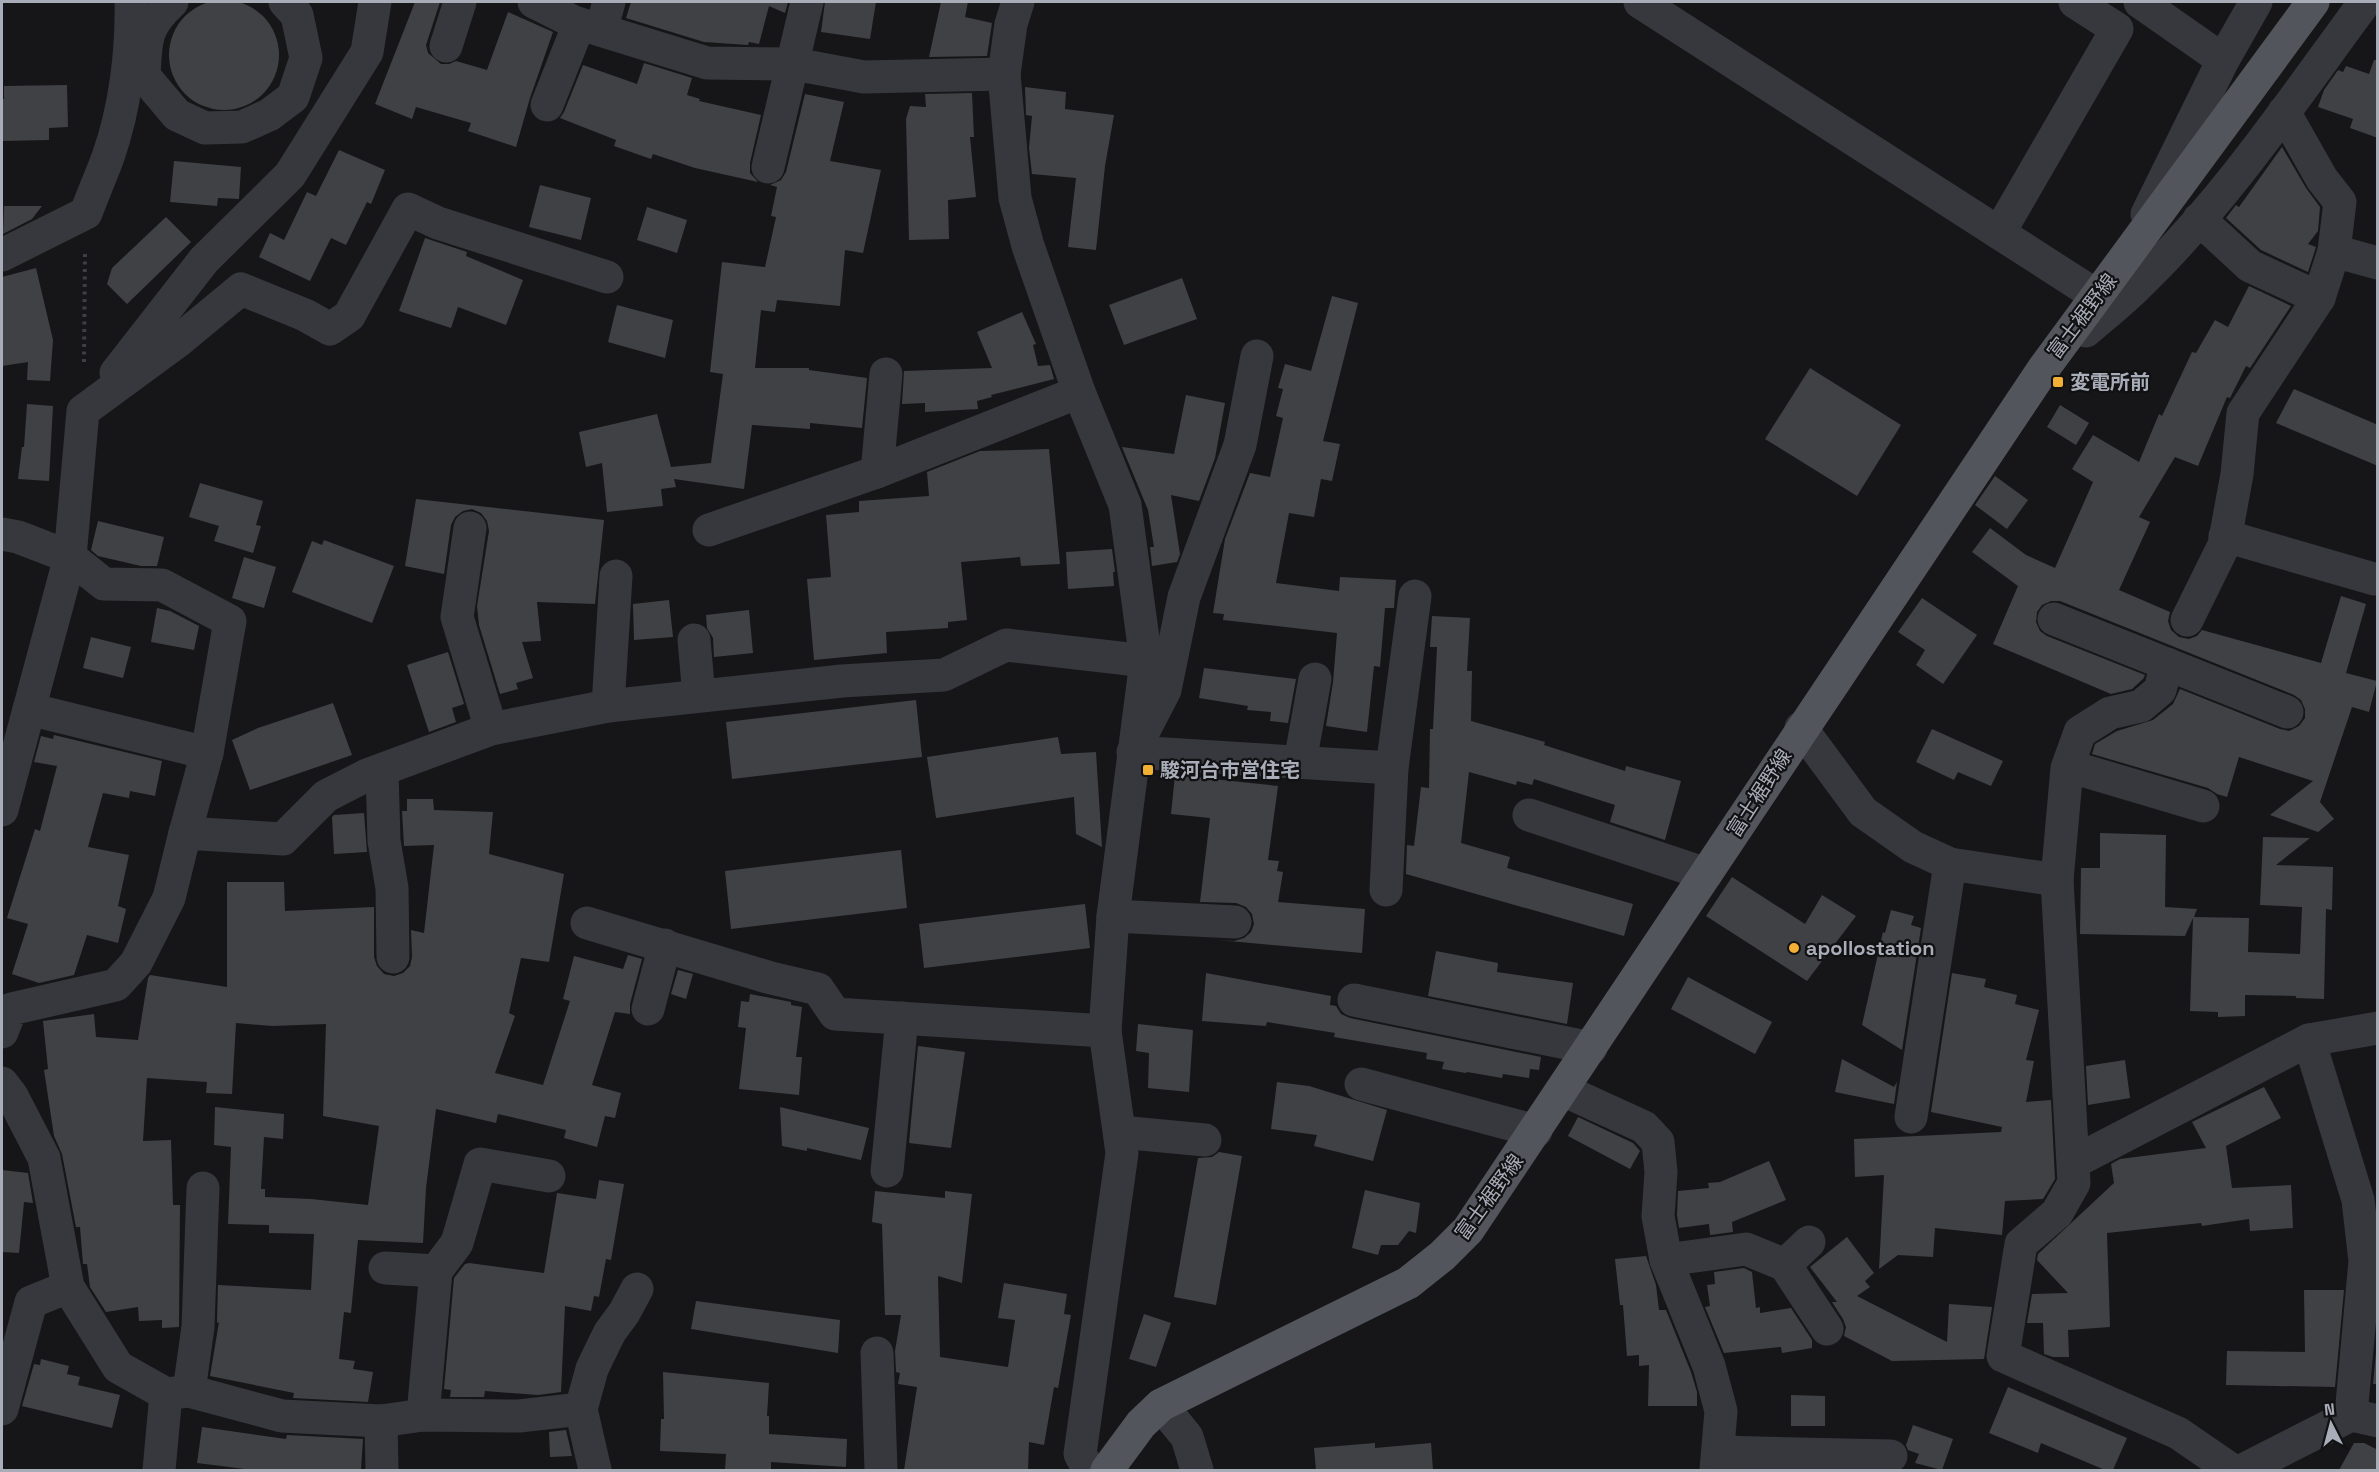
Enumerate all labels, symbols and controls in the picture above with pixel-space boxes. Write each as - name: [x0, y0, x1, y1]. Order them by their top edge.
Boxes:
- street label: 富士裾野線: [2042, 268, 2122, 364]
- place label: 変電所前: [2070, 369, 2150, 395]
- marker: 変電所前: [2051, 375, 2065, 389]
- street label: 富士裾野線: [1721, 744, 1797, 842]
- place label: 駿河台市営住宅: [1160, 757, 1300, 783]
- marker: 駿河台市営住宅: [1141, 763, 1155, 777]
- place label: apollostation: [1806, 935, 1935, 961]
- marker: apollostation: [1787, 941, 1801, 955]
- street label: 富士裾野線: [1449, 1149, 1529, 1245]
- north arrow: [2301, 1394, 2361, 1454]
- text: N: [2323, 1399, 2336, 1421]

